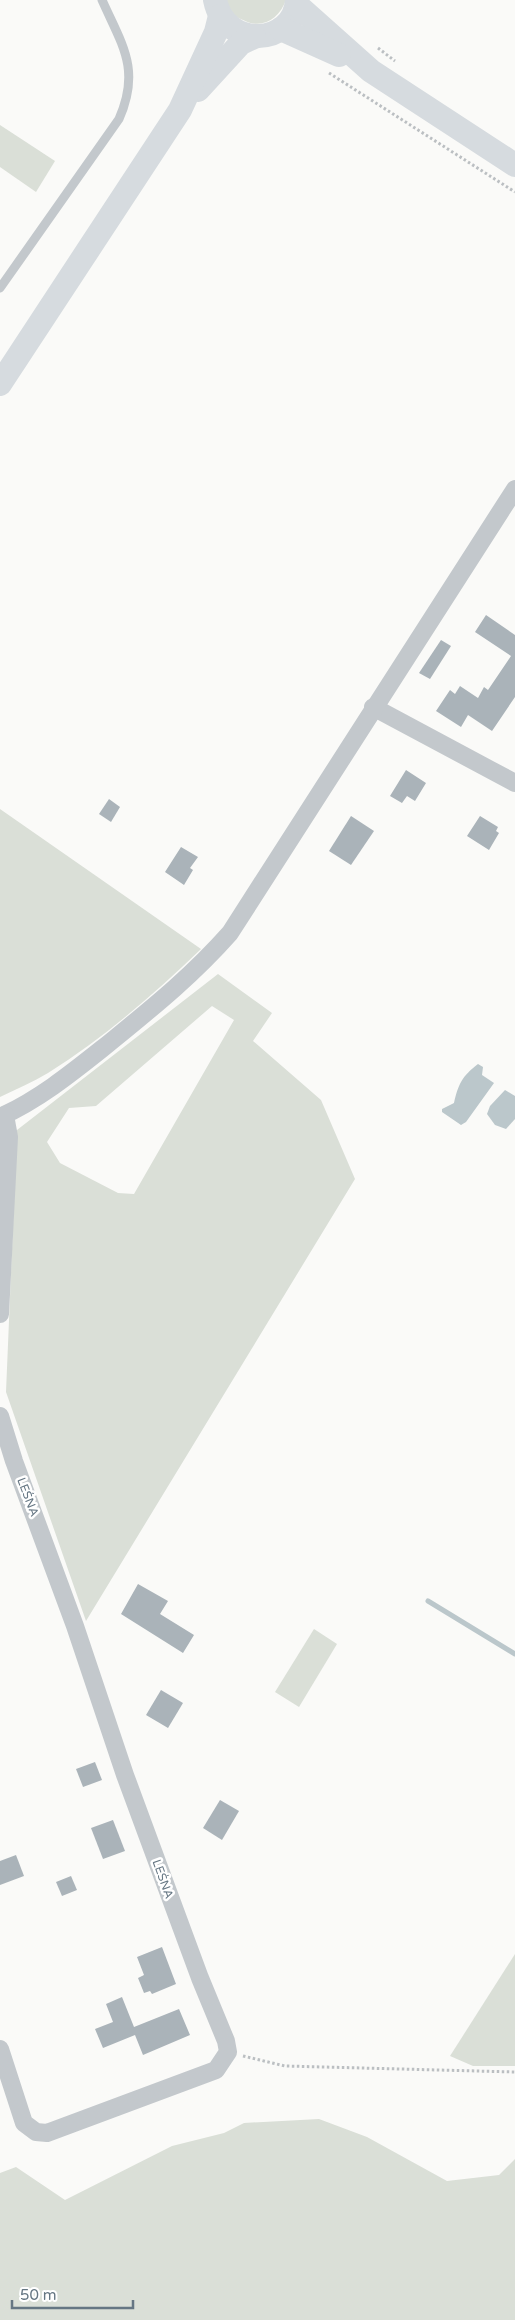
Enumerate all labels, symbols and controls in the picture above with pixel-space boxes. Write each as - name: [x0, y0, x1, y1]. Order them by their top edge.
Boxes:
- street label: LEŚNA: [14, 1476, 42, 1518]
- street label: LEŚNA: [149, 1858, 177, 1900]
- scale bar: [12, 2278, 134, 2310]
- text: 50 m: [20, 2286, 57, 2304]

